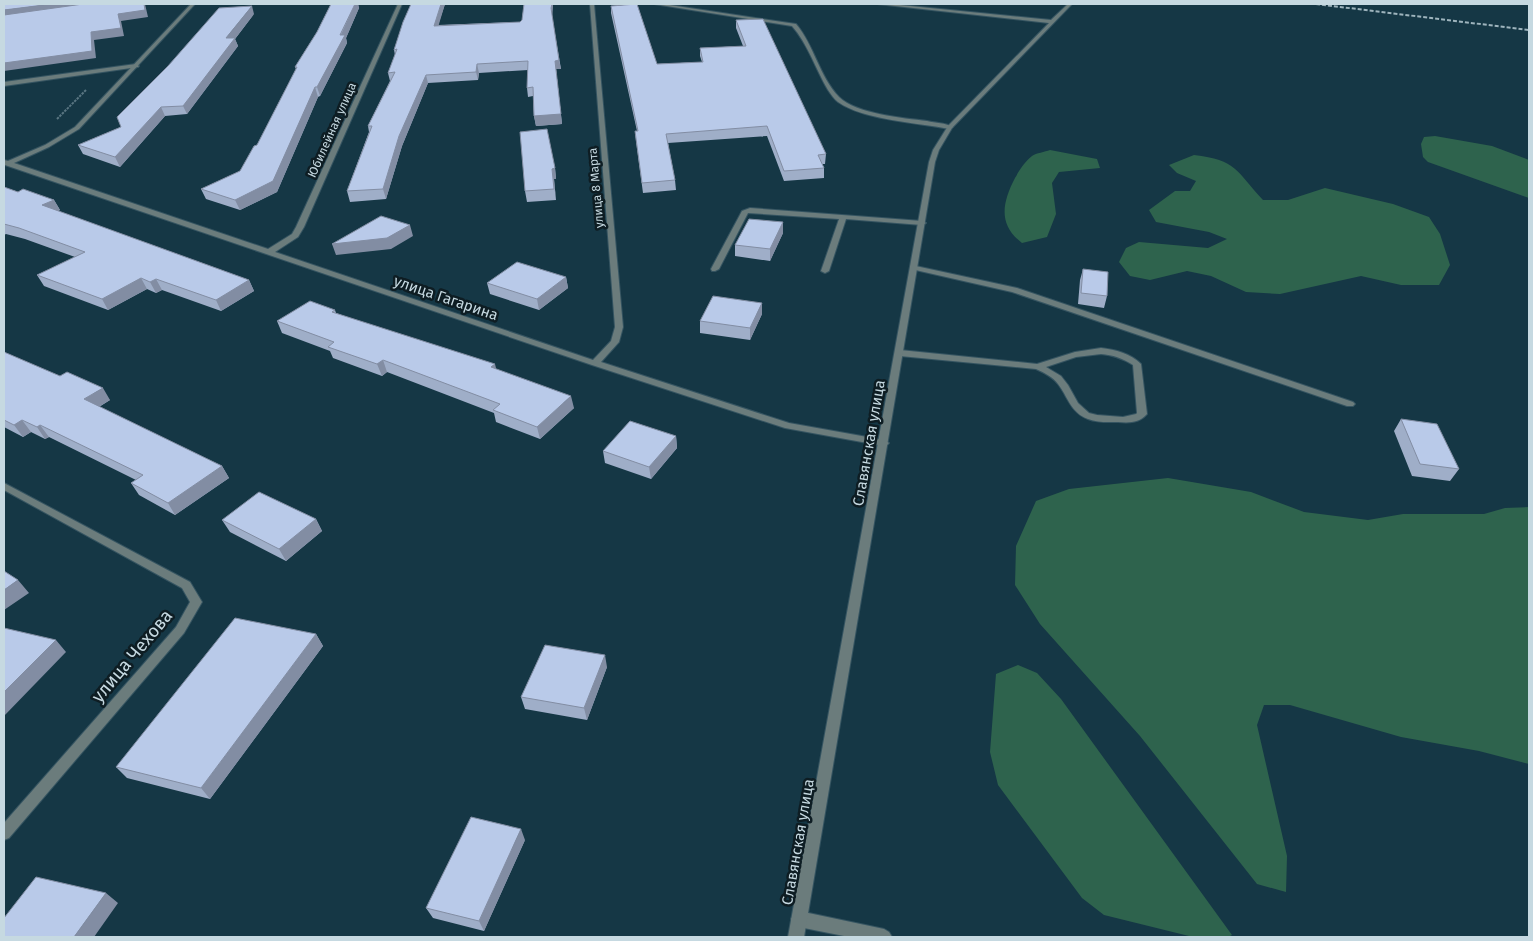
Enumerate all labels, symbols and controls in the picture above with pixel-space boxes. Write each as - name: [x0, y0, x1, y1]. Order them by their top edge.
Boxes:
- street label: Юбилейная улица: [305, 80, 359, 180]
- street label: улица 8 Марта: [586, 147, 606, 229]
- street label: улица Гагарина: [392, 272, 500, 324]
- street label: Славянская улица: [849, 379, 889, 507]
- street label: улица Чехова: [87, 605, 177, 707]
- street label: Славянская улица: [778, 778, 818, 906]

